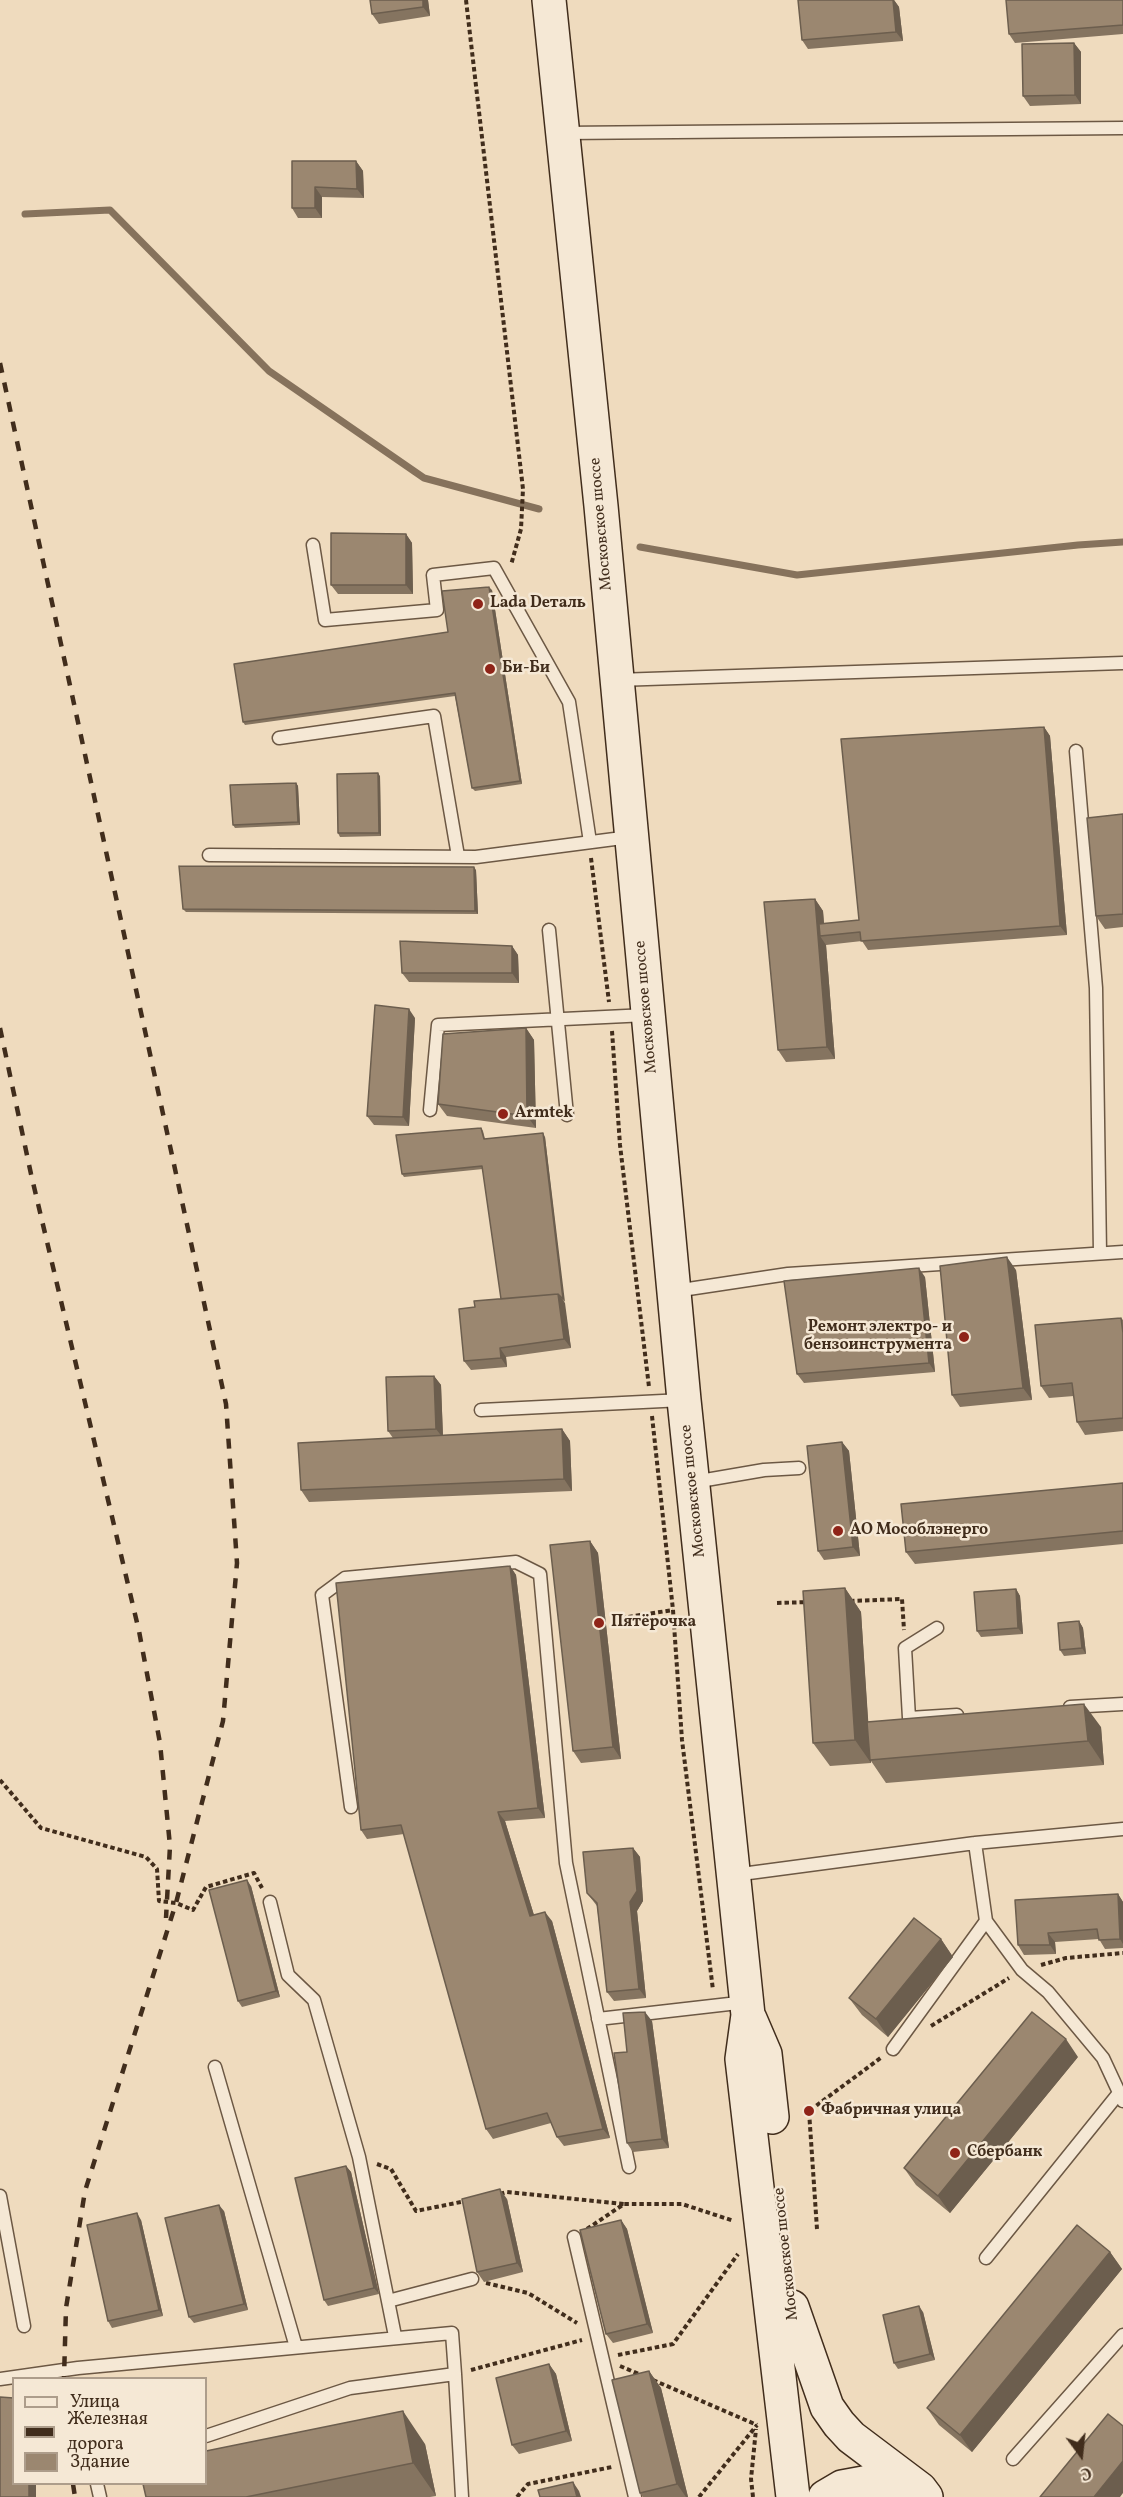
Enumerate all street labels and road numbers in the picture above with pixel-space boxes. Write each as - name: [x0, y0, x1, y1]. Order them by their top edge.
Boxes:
- street label: Московское шоссе: [587, 457, 617, 591]
- street label: Московское шоссе: [632, 940, 662, 1074]
- street label: Московское шоссе: [677, 1424, 711, 1558]
- street label: Московское шоссе: [770, 2187, 804, 2321]

